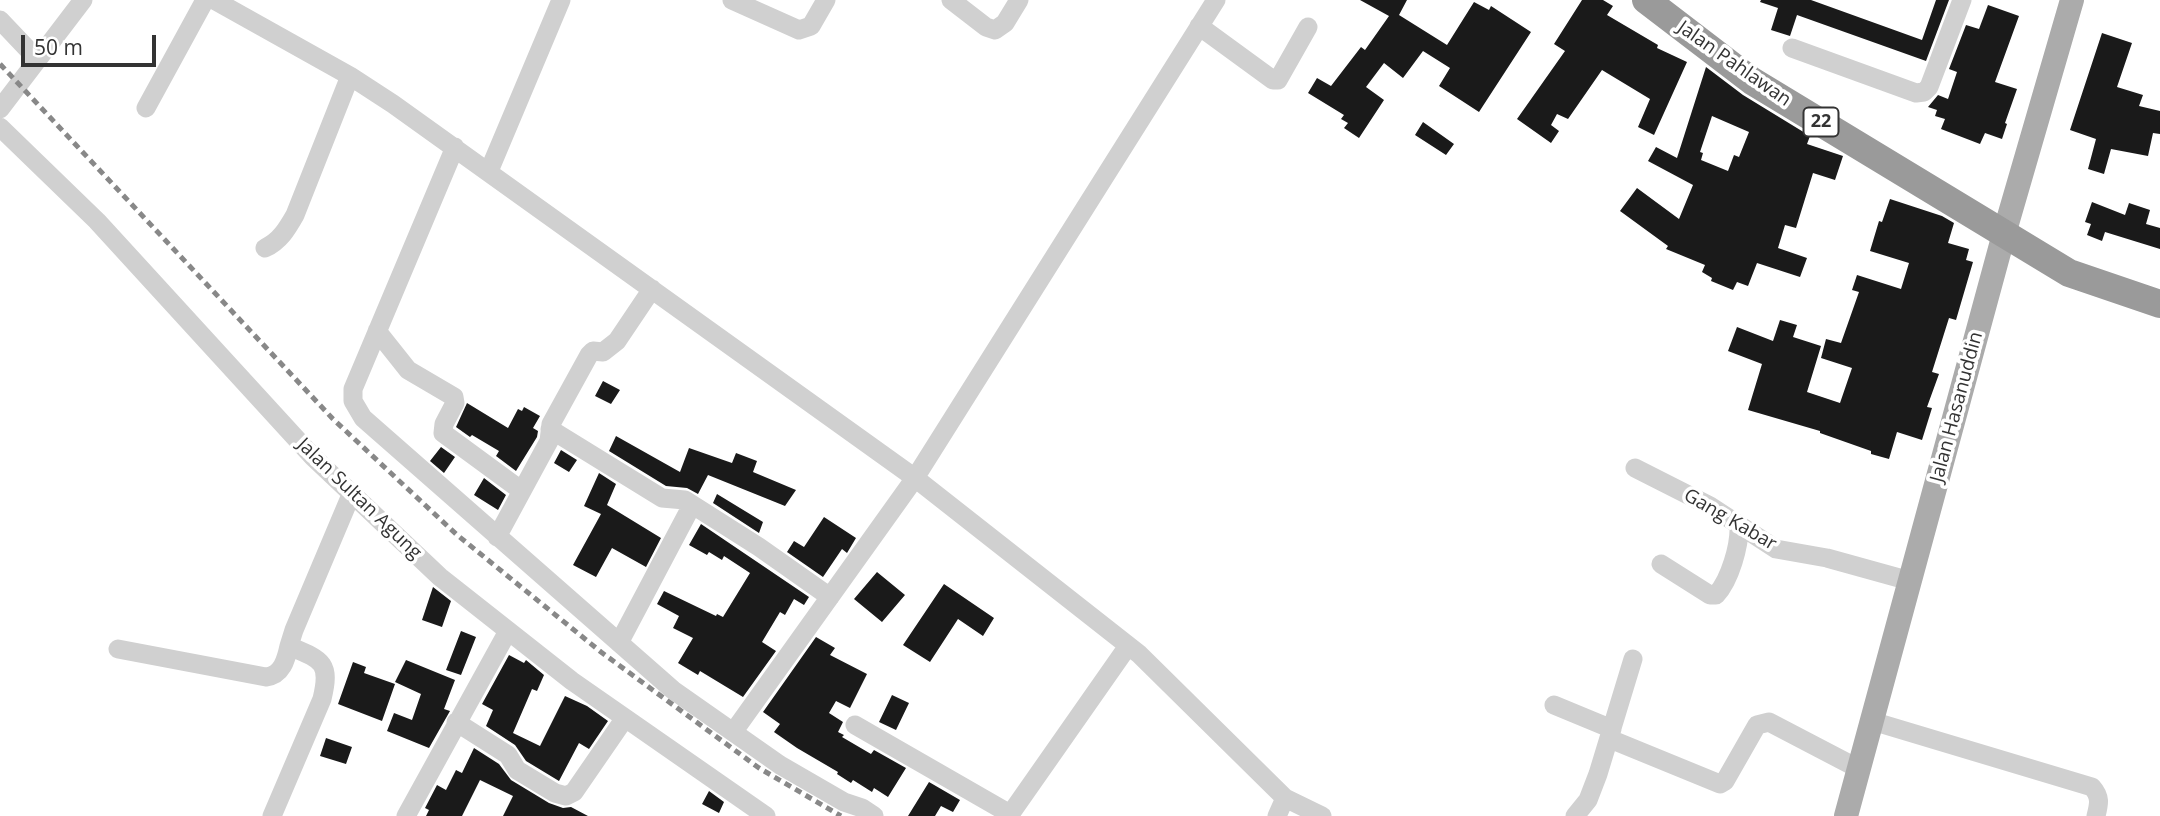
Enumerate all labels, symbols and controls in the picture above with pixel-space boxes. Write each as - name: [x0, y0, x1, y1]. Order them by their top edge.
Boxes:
- street label: Jalan Pahlawan: [1673, 16, 1795, 112]
- scale bar: [24, 21, 159, 65]
- text: 50 m: [34, 33, 83, 61]
- road number: 22: [1804, 107, 1839, 136]
- street label: Jalan Hasanuddin: [1926, 329, 1988, 485]
- street label: Jalan Sultan Agung: [292, 434, 426, 564]
- street label: Gang Kabar: [1680, 484, 1780, 556]

